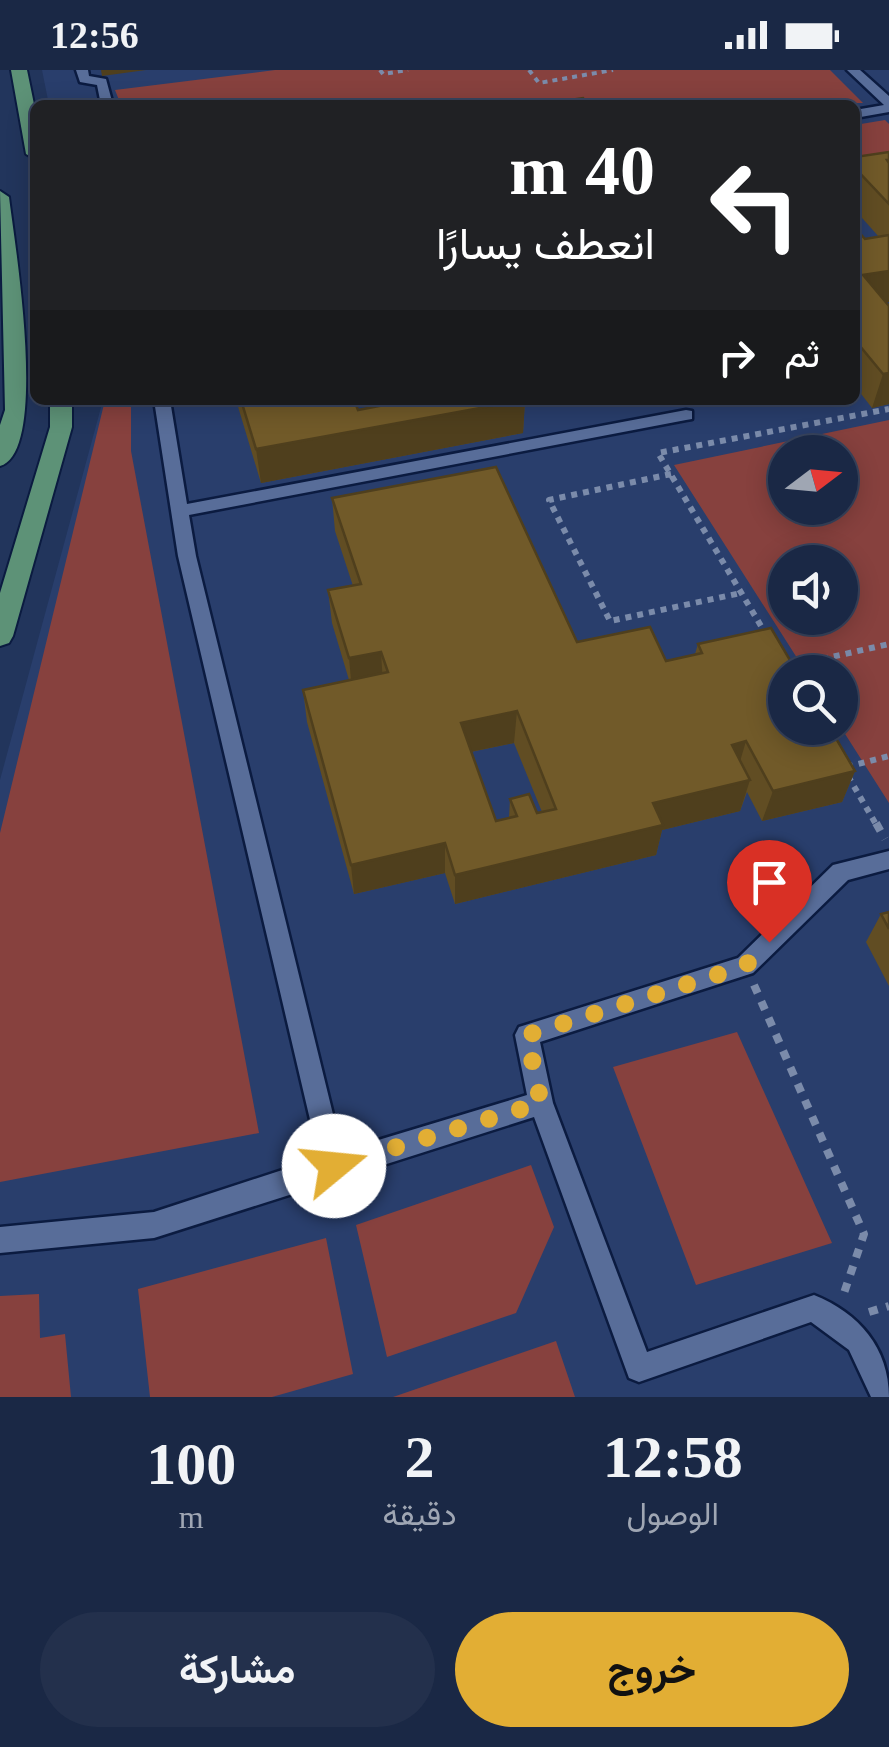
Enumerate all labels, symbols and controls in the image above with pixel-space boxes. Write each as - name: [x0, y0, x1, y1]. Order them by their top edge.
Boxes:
- text: 12:56: [50, 14, 139, 56]
- text: 40 m: [509, 132, 655, 209]
- icon: left: [690, 140, 820, 270]
- text: انعطف يسارًا: [436, 219, 655, 269]
- icon: right: [709, 330, 764, 385]
- text: ثم: [784, 333, 820, 375]
- north arrow: [768, 435, 858, 525]
- map controls: [768, 435, 858, 745]
- button: sound: [768, 545, 858, 635]
- button: search: [768, 655, 858, 745]
- pin: [727, 840, 812, 943]
- icon: arrive: [742, 855, 797, 910]
- position arrow: [282, 1114, 386, 1218]
- text: 2: [405, 1424, 435, 1490]
- text: 12:58: [603, 1424, 743, 1490]
- text: 100: [146, 1431, 236, 1497]
- text: دقيقة: [382, 1496, 457, 1532]
- text: الوصول: [627, 1496, 719, 1532]
- text: m: [179, 1499, 204, 1535]
- button: مشاركة: [40, 1612, 435, 1727]
- button: خروج: [455, 1612, 849, 1727]

